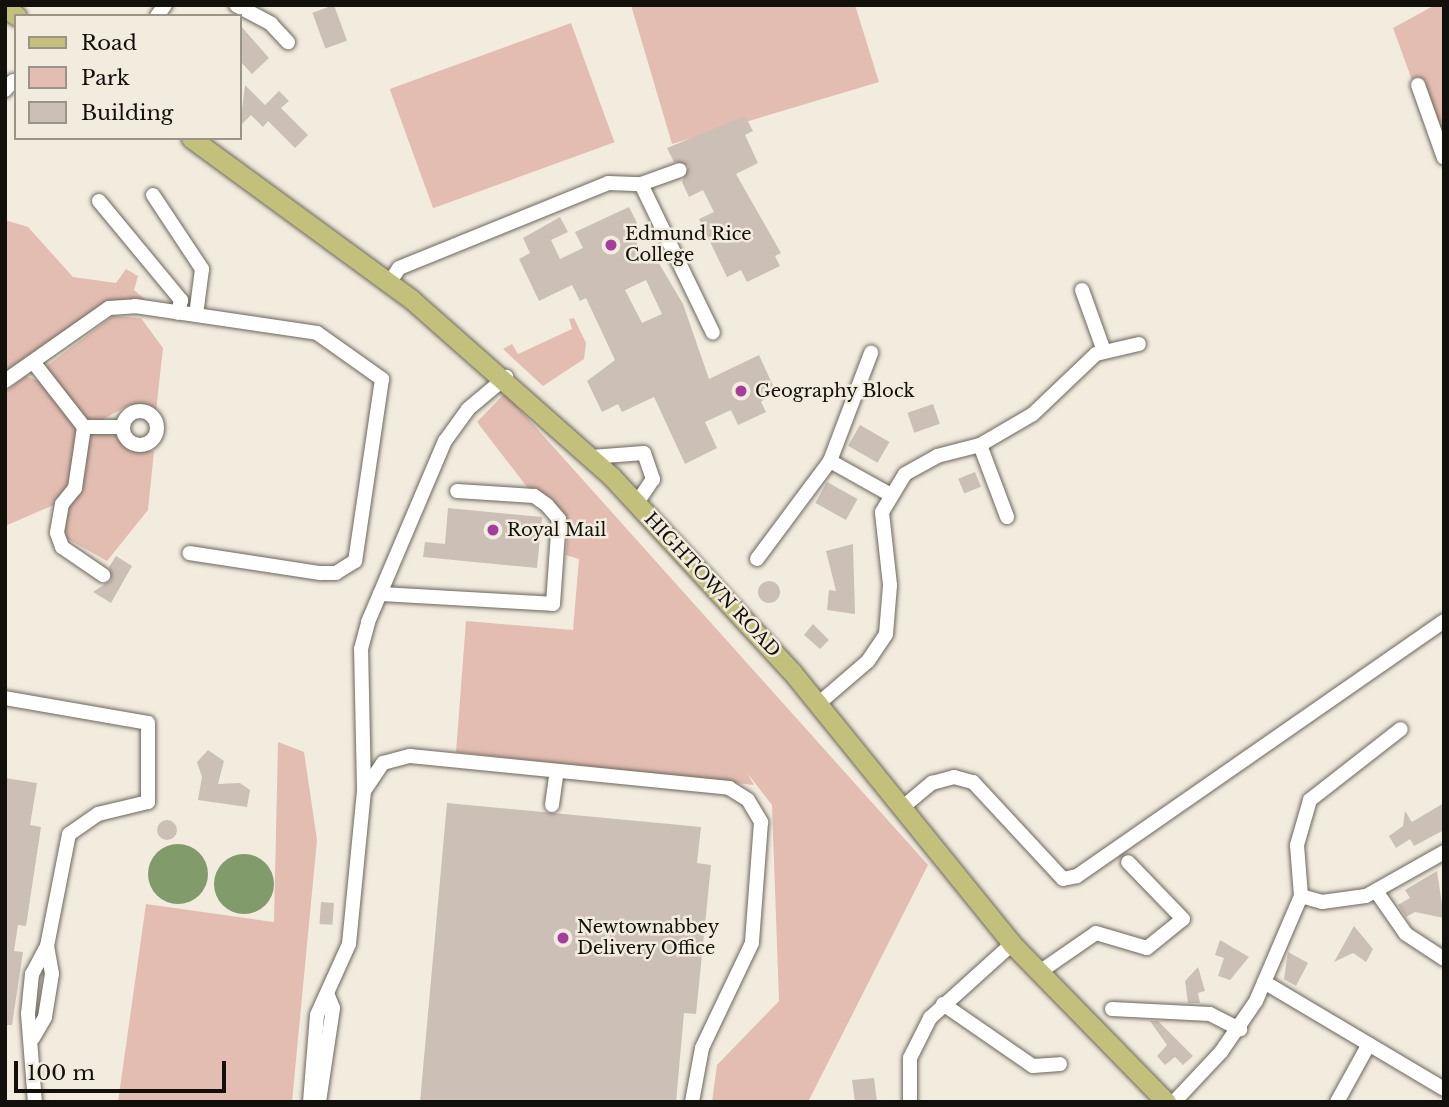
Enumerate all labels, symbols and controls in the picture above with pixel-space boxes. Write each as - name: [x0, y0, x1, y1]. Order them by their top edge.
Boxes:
- legend: [14, 14, 242, 140]
- text: Road: [81, 30, 137, 56]
- text: Park: [81, 65, 130, 91]
- text: Building: [81, 100, 173, 126]
- place label: Edmund Rice College: [625, 224, 752, 266]
- marker: Edmund Rice College: [603, 237, 619, 253]
- place label: Geography Block: [755, 380, 915, 402]
- marker: Geography Block: [733, 383, 749, 399]
- street label: HIGHTOWN ROAD: [639, 508, 785, 662]
- place label: Royal Mail: [507, 519, 606, 541]
- marker: Royal Mail: [485, 522, 501, 538]
- place label: Newtownabbey Delivery Office: [577, 917, 719, 960]
- marker: Newtownabbey Delivery Office: [555, 930, 571, 946]
- scale bar: [18, 1048, 229, 1092]
- text: 100 m: [27, 1060, 95, 1086]

